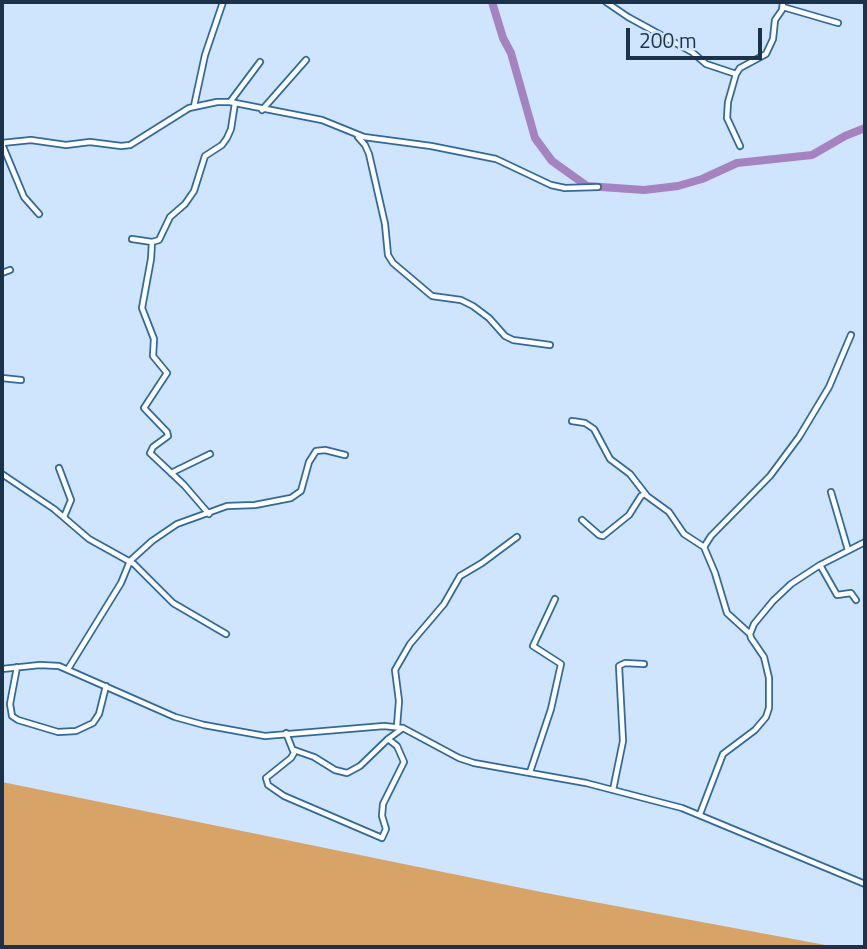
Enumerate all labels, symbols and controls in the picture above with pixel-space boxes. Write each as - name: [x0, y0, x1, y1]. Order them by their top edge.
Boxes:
- scale bar: [629, 14, 766, 58]
- text: 200 m: [639, 24, 696, 56]

